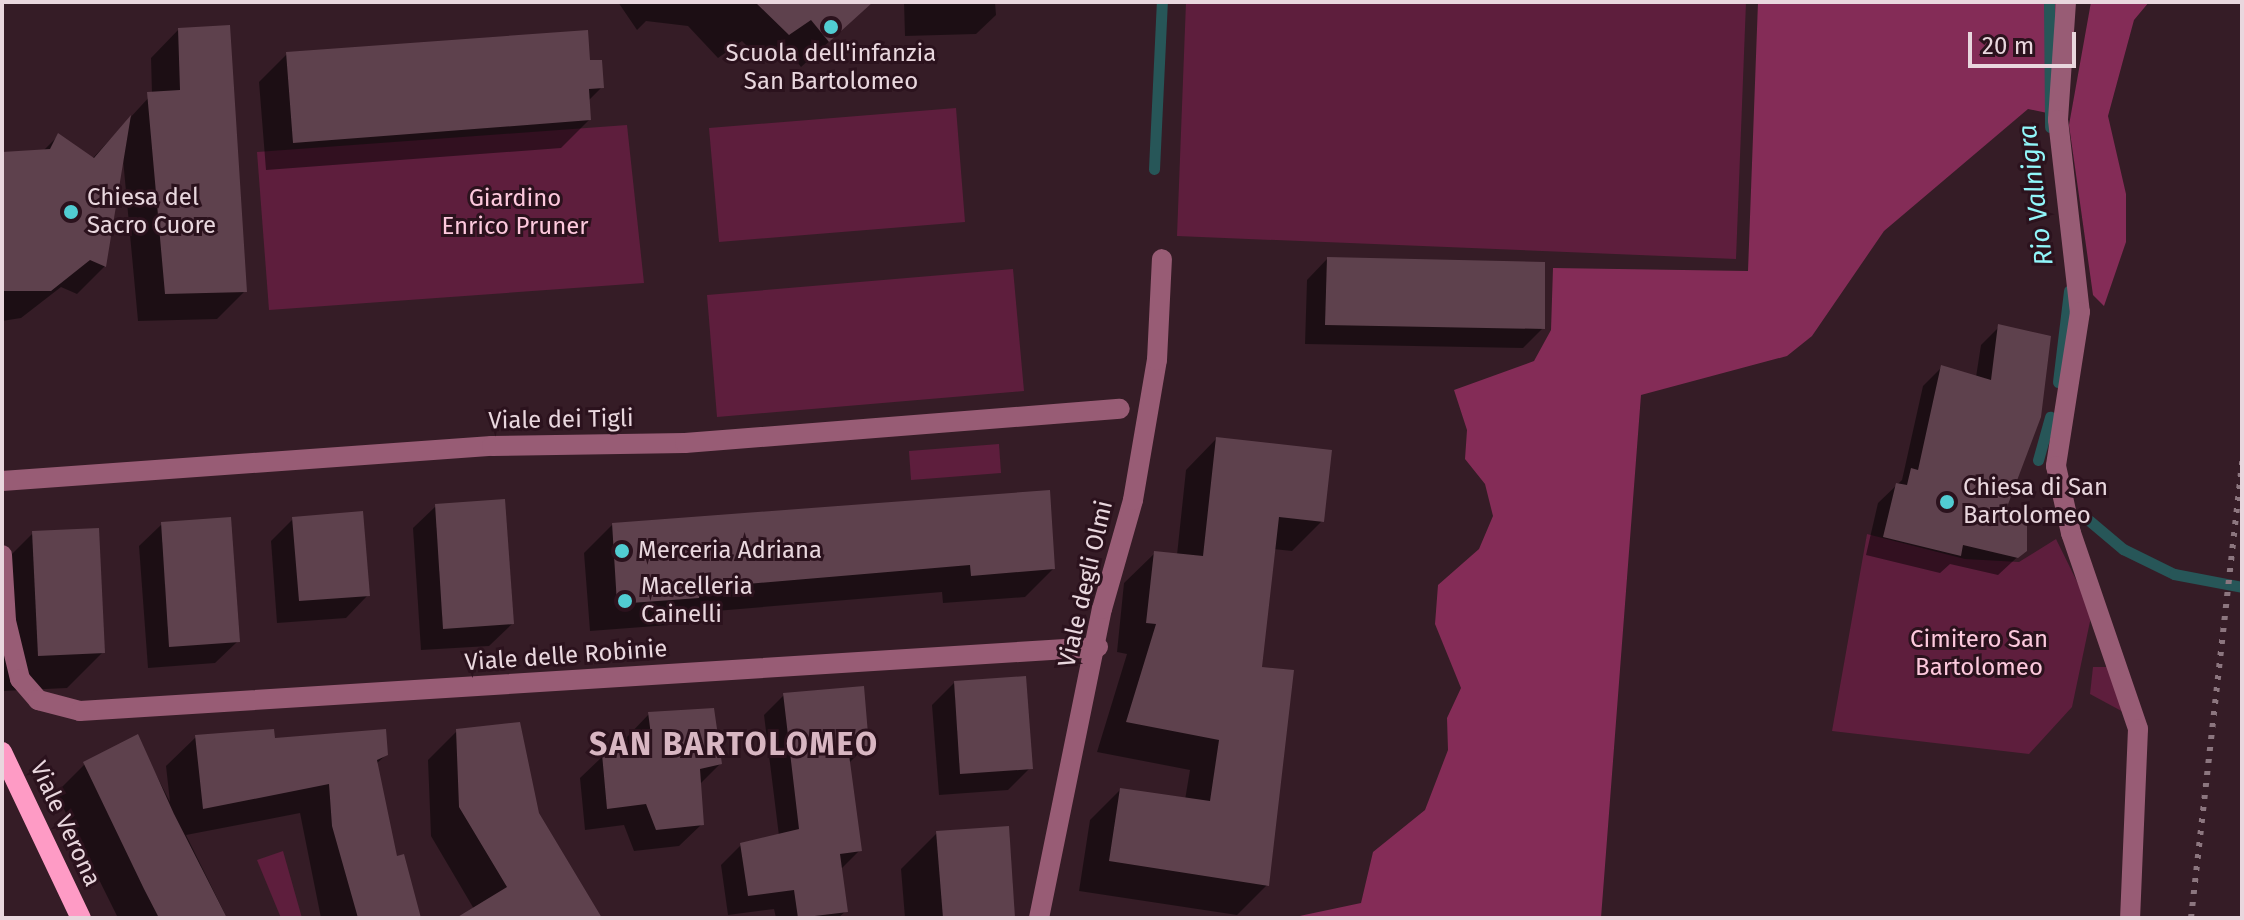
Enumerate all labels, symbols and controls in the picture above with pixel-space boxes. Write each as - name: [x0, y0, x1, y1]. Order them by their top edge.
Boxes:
- scale bar: [1972, 16, 2080, 66]
- marker: Scuola dell'infanzia San Bartolomeo: [822, 18, 840, 36]
- text: 20 m: [1982, 32, 2034, 60]
- place label: Scuola dell'infanzia San Bartolomeo: [726, 40, 936, 96]
- water label: Rio Valnigra: [2012, 123, 2060, 267]
- place label: Chiesa del Sacro Cuore: [87, 184, 216, 240]
- park label: Giardino Enrico Pruner: [441, 185, 589, 241]
- marker: Chiesa del Sacro Cuore: [62, 203, 80, 221]
- street label: Viale dei Tigli: [488, 404, 634, 436]
- place label: Chiesa di San Bartolomeo: [1963, 474, 2108, 530]
- marker: Chiesa di San Bartolomeo: [1938, 493, 1956, 511]
- street label: Viale degli Olmi: [1053, 498, 1119, 670]
- place label: Merceria Adriana: [638, 537, 822, 565]
- marker: Merceria Adriana: [613, 542, 631, 560]
- place label: Macelleria Cainelli: [641, 573, 753, 629]
- marker: Macelleria Cainelli: [616, 592, 634, 610]
- park label: Cimitero San Bartolomeo: [1910, 626, 2048, 682]
- street label: Viale delle Robinie: [464, 635, 668, 677]
- district label: SAN BARTOLOMEO: [589, 725, 879, 763]
- street label: Viale Verona: [23, 757, 107, 891]

